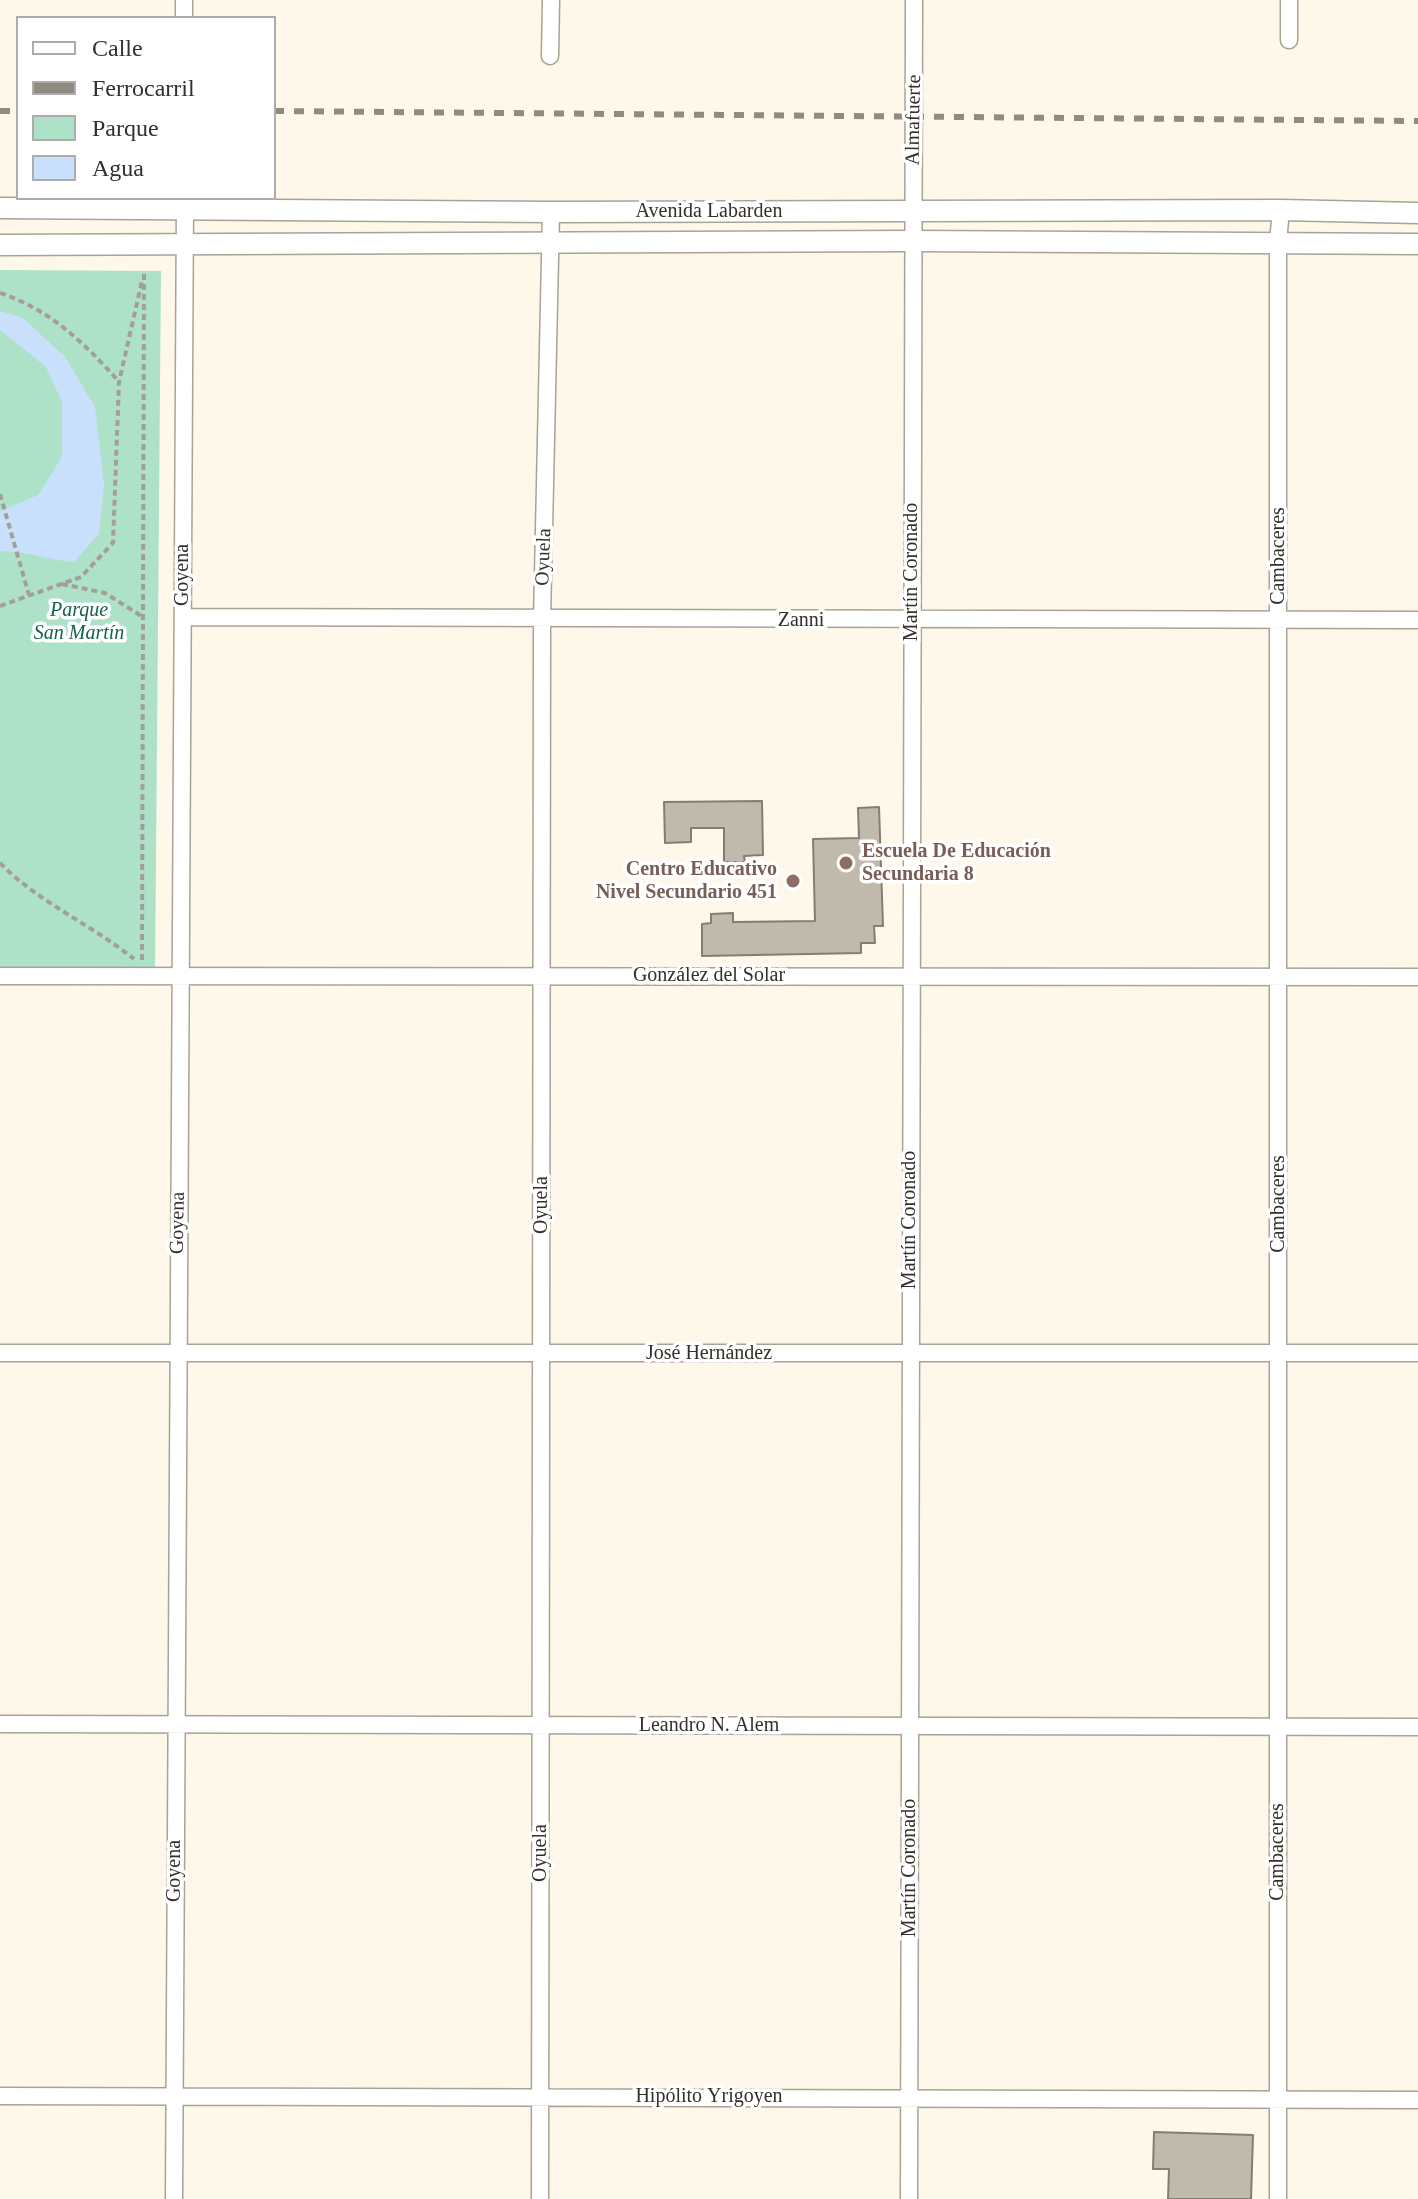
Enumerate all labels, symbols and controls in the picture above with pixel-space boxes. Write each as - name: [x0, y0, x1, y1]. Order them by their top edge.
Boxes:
- legend: [16, 16, 276, 200]
- text: Calle: [92, 35, 143, 61]
- street label: Almafuerte: [901, 74, 927, 166]
- text: Ferrocarril: [92, 75, 195, 101]
- text: Parque: [92, 115, 159, 141]
- text: Agua: [92, 155, 144, 181]
- street label: Avenida Labarden: [636, 200, 782, 224]
- street label: Martín Coronado: [900, 503, 924, 641]
- street label: Cambaceres: [1267, 507, 1291, 605]
- street label: Oyuela: [531, 528, 557, 586]
- street label: Goyena: [171, 544, 195, 606]
- park label: Parque San Martín: [34, 599, 124, 646]
- street label: Zanni: [778, 609, 824, 633]
- place label: Escuela De Educación Secundaria 8: [862, 840, 1051, 887]
- marker: Escuela De Educación Secundaria 8: [837, 854, 855, 872]
- place label: Centro Educativo Nivel Secundario 451: [596, 858, 777, 905]
- marker: Centro Educativo Nivel Secundario 451: [784, 872, 802, 890]
- street label: González del Solar: [633, 964, 785, 988]
- street label: Martín Coronado: [898, 1151, 922, 1289]
- street label: Cambaceres: [1267, 1155, 1291, 1253]
- street label: Oyuela: [530, 1176, 554, 1234]
- street label: Goyena: [165, 1192, 191, 1254]
- street label: José Hernández: [646, 1342, 772, 1366]
- street label: Leandro N. Alem: [639, 1714, 779, 1738]
- street label: Martín Coronado: [898, 1799, 922, 1937]
- street label: Cambaceres: [1266, 1803, 1290, 1901]
- street label: Oyuela: [529, 1824, 553, 1882]
- street label: Goyena: [163, 1840, 187, 1902]
- street label: Hipólito Yrigoyen: [635, 2085, 783, 2109]

